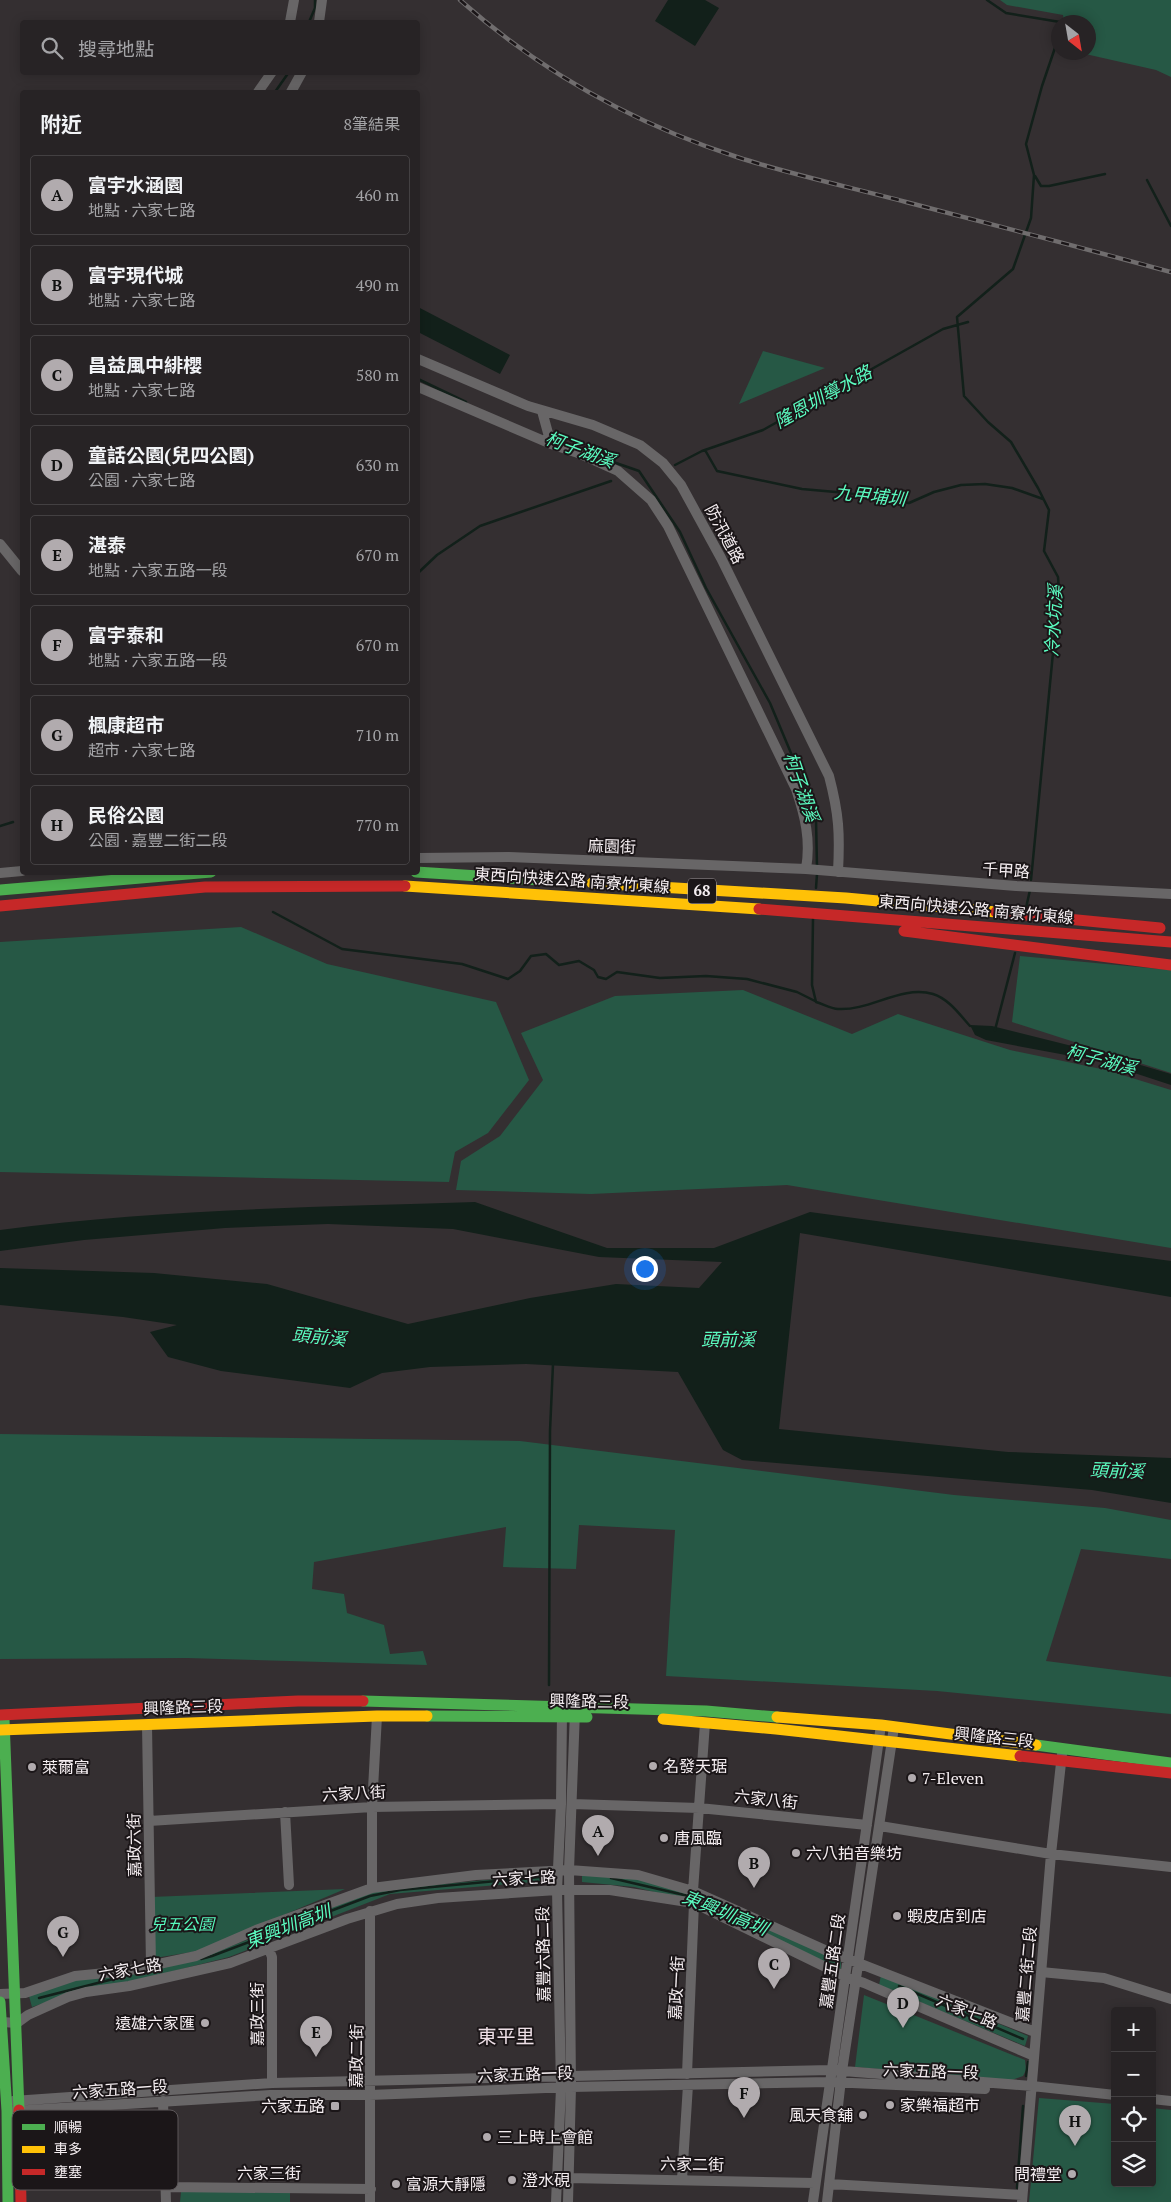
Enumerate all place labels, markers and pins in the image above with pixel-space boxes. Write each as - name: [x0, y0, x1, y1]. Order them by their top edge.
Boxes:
- place label: 名發天琚: [663, 1755, 727, 1777]
- place label: 萊爾富: [42, 1756, 90, 1778]
- marker: 名發天琚: [647, 1760, 659, 1772]
- marker: 萊爾富: [26, 1761, 38, 1773]
- place label: 7-Eleven: [922, 1767, 984, 1789]
- marker: 7-Eleven: [906, 1772, 918, 1784]
- pin: A: [582, 1815, 614, 1856]
- place label: 唐風臨: [674, 1827, 722, 1849]
- marker: 唐風臨: [658, 1832, 670, 1844]
- place label: 六八拍音樂坊: [806, 1842, 902, 1864]
- pin: B: [738, 1847, 770, 1888]
- marker: 六八拍音樂坊: [790, 1847, 802, 1859]
- place label: 蝦皮店到店: [907, 1905, 987, 1927]
- marker: 蝦皮店到店: [891, 1910, 903, 1922]
- pin: G: [47, 1916, 79, 1957]
- pin: C: [758, 1948, 790, 1989]
- pin: D: [887, 1987, 919, 2028]
- place label: 遠雄六家匯: [115, 2012, 195, 2034]
- pin: E: [300, 2016, 332, 2057]
- marker: 遠雄六家匯: [199, 2017, 211, 2029]
- pin: F: [728, 2077, 760, 2118]
- place label: 家樂福超市: [900, 2094, 980, 2116]
- place label: 六家五路: [261, 2095, 325, 2117]
- marker: 家樂福超市: [884, 2099, 896, 2111]
- marker: 六家五路: [329, 2100, 341, 2112]
- place label: 風天食舖: [789, 2104, 853, 2126]
- pin: H: [1059, 2105, 1091, 2146]
- marker: 風天食舖: [857, 2109, 869, 2121]
- place label: 三上時上會館: [497, 2126, 593, 2148]
- marker: 三上時上會館: [481, 2131, 493, 2143]
- place label: 問禮堂: [1014, 2163, 1062, 2185]
- marker: 問禮堂: [1066, 2168, 1078, 2180]
- place label: 澄水硯: [522, 2169, 570, 2191]
- place label: 富源大靜隱: [406, 2173, 486, 2195]
- marker: 澄水硯: [506, 2174, 518, 2186]
- marker: 富源大靜隱: [390, 2178, 402, 2190]

